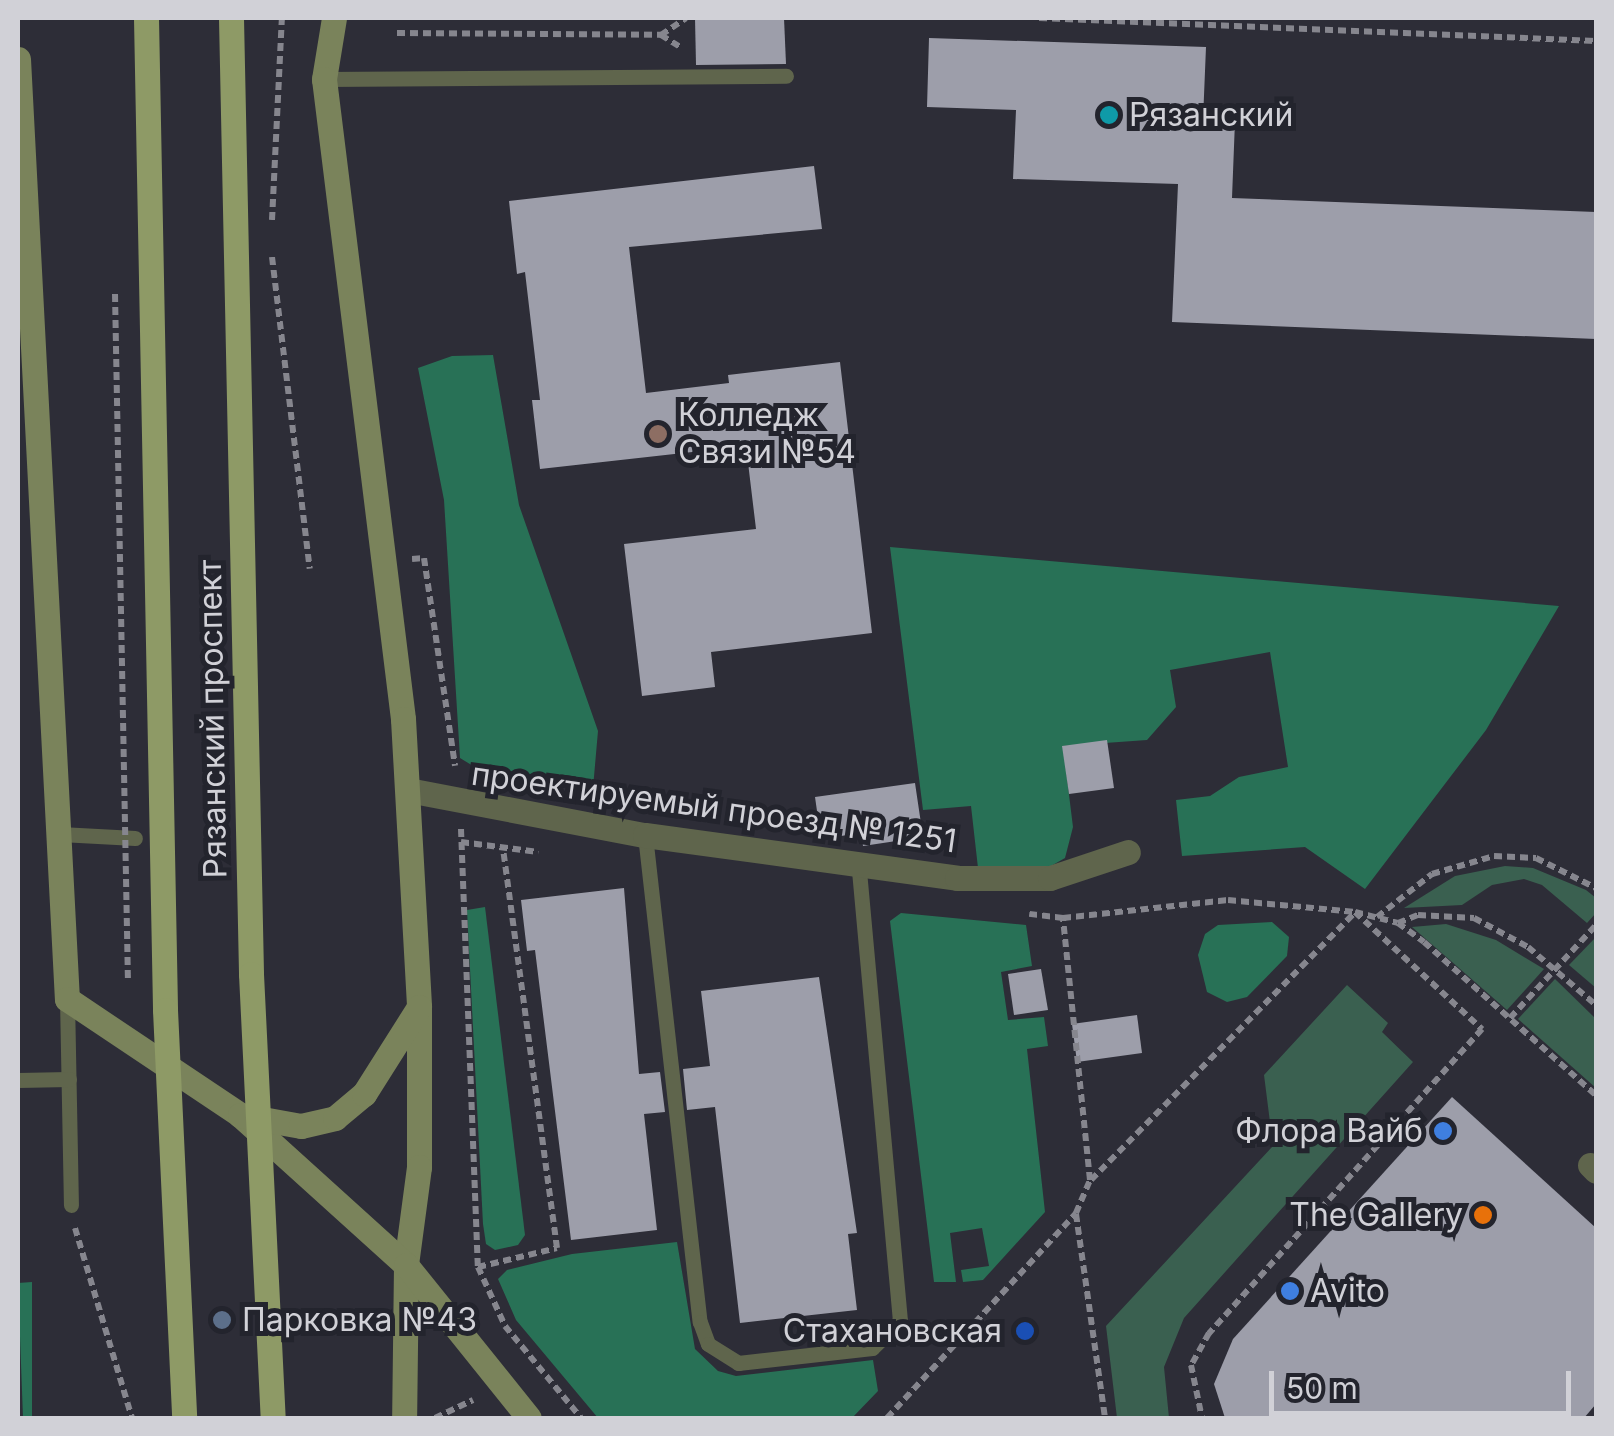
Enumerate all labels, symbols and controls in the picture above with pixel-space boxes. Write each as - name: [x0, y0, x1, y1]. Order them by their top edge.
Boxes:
- place label: Рязанский: [1129, 96, 1293, 134]
- marker: Рязанский: [1098, 104, 1120, 126]
- place label: Колледж Связи №54: [678, 397, 856, 472]
- marker: Колледж Связи №54: [647, 423, 669, 445]
- street label: Рязанский проспект: [191, 559, 235, 879]
- street label: проектируемый проезд № 1251: [469, 755, 959, 861]
- place label: Флора Вайб: [1235, 1112, 1423, 1150]
- marker: Флора Вайб: [1432, 1120, 1454, 1142]
- place label: The Gallery: [1289, 1196, 1463, 1234]
- marker: The Gallery: [1472, 1204, 1494, 1226]
- place label: Avito: [1310, 1272, 1385, 1310]
- marker: Avito: [1279, 1280, 1301, 1302]
- place label: Парковка №43: [242, 1301, 477, 1339]
- marker: Парковка №43: [211, 1309, 233, 1331]
- place label: Стахановская: [783, 1312, 1002, 1350]
- marker: Стахановская: [1012, 1318, 1038, 1344]
- scale bar: [1274, 1351, 1576, 1413]
- text: 50 m: [1286, 1370, 1358, 1406]

